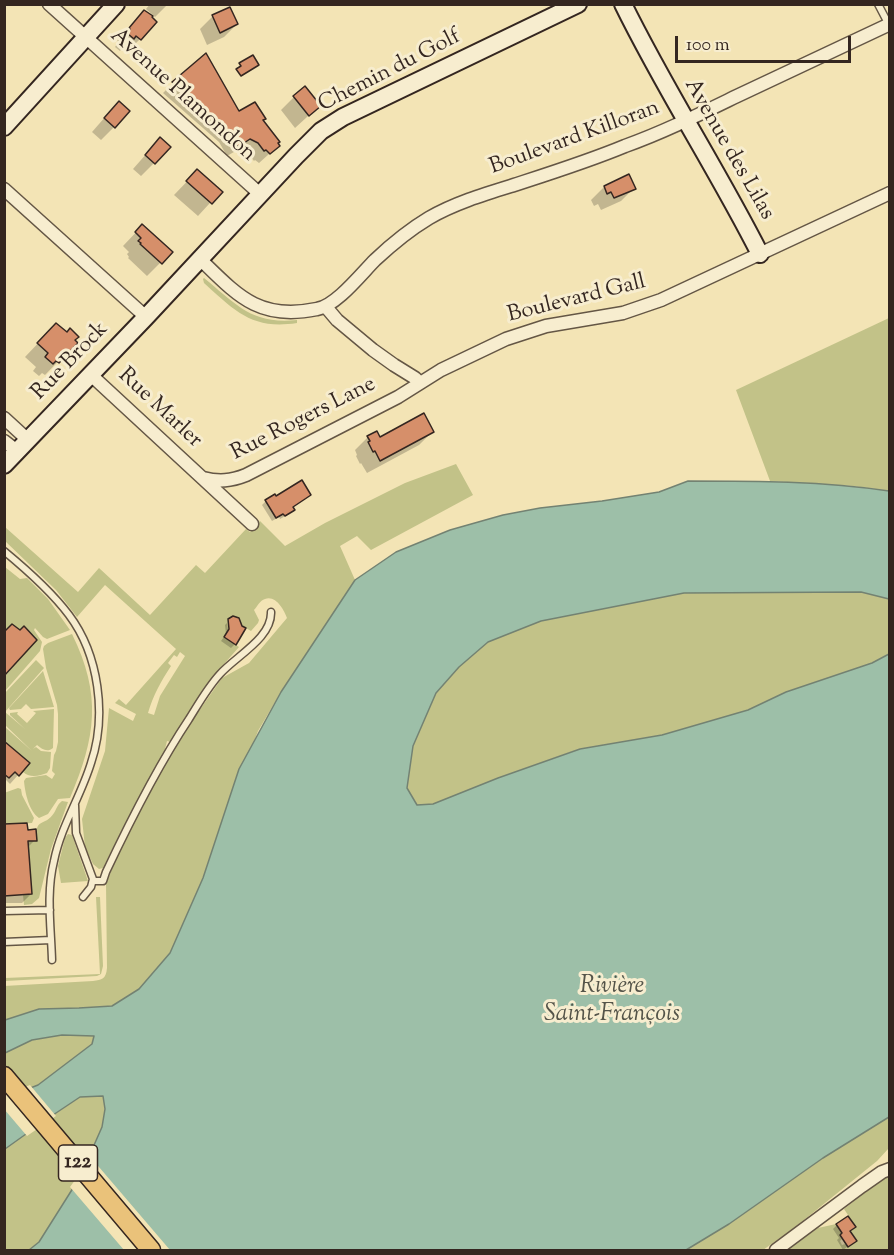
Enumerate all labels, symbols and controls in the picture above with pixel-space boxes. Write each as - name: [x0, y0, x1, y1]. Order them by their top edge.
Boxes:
- street label: Avenue Plamondon: [104, 24, 260, 168]
- scale bar: [678, 24, 854, 62]
- street label: Chemin du Golf: [314, 25, 466, 119]
- text: 100 m: [686, 33, 730, 59]
- street label: Avenue des Lilas: [677, 75, 779, 225]
- street label: Boulevard Killoran: [486, 96, 664, 182]
- street label: Boulevard Gall: [505, 270, 649, 330]
- street label: Rue Brock: [27, 317, 115, 407]
- street label: Rue Marler: [111, 363, 207, 455]
- street label: Rue Rogers Lane: [227, 372, 381, 468]
- water label: Rivière Saint-François: [544, 974, 680, 1030]
- road number: 122: [58, 1145, 98, 1181]

